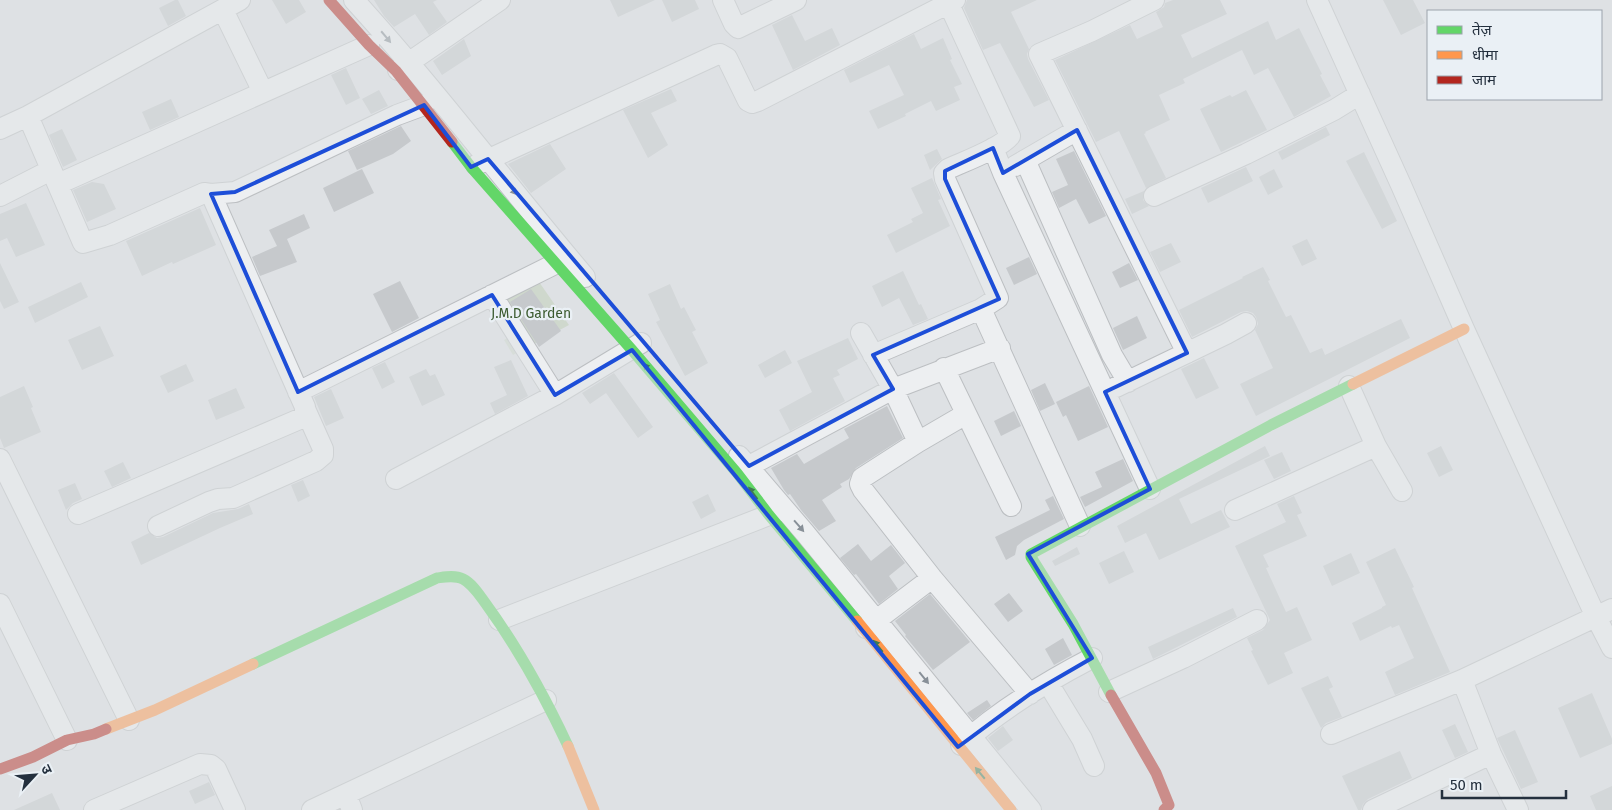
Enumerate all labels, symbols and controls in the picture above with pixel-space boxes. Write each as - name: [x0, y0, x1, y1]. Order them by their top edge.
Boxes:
- legend: [1427, 10, 1602, 100]
- text: तेज़: [1472, 21, 1493, 39]
- one-way arrow: [381, 30, 392, 43]
- text: धीमा: [1472, 46, 1499, 64]
- text: जाम: [1472, 71, 1497, 89]
- one-way arrow: [506, 182, 517, 195]
- park label: J.M.D Garden: [491, 305, 571, 322]
- one-way arrow: [643, 363, 654, 375]
- one-way arrow: [747, 487, 758, 500]
- one-way arrow: [793, 519, 805, 531]
- one-way arrow: [872, 640, 883, 653]
- one-way arrow: [919, 672, 930, 685]
- north arrow: [10, 750, 60, 800]
- text: उ: [37, 762, 56, 778]
- one-way arrow: [974, 766, 985, 779]
- scale bar: [1442, 768, 1566, 800]
- text: 50 m: [1450, 776, 1483, 794]

